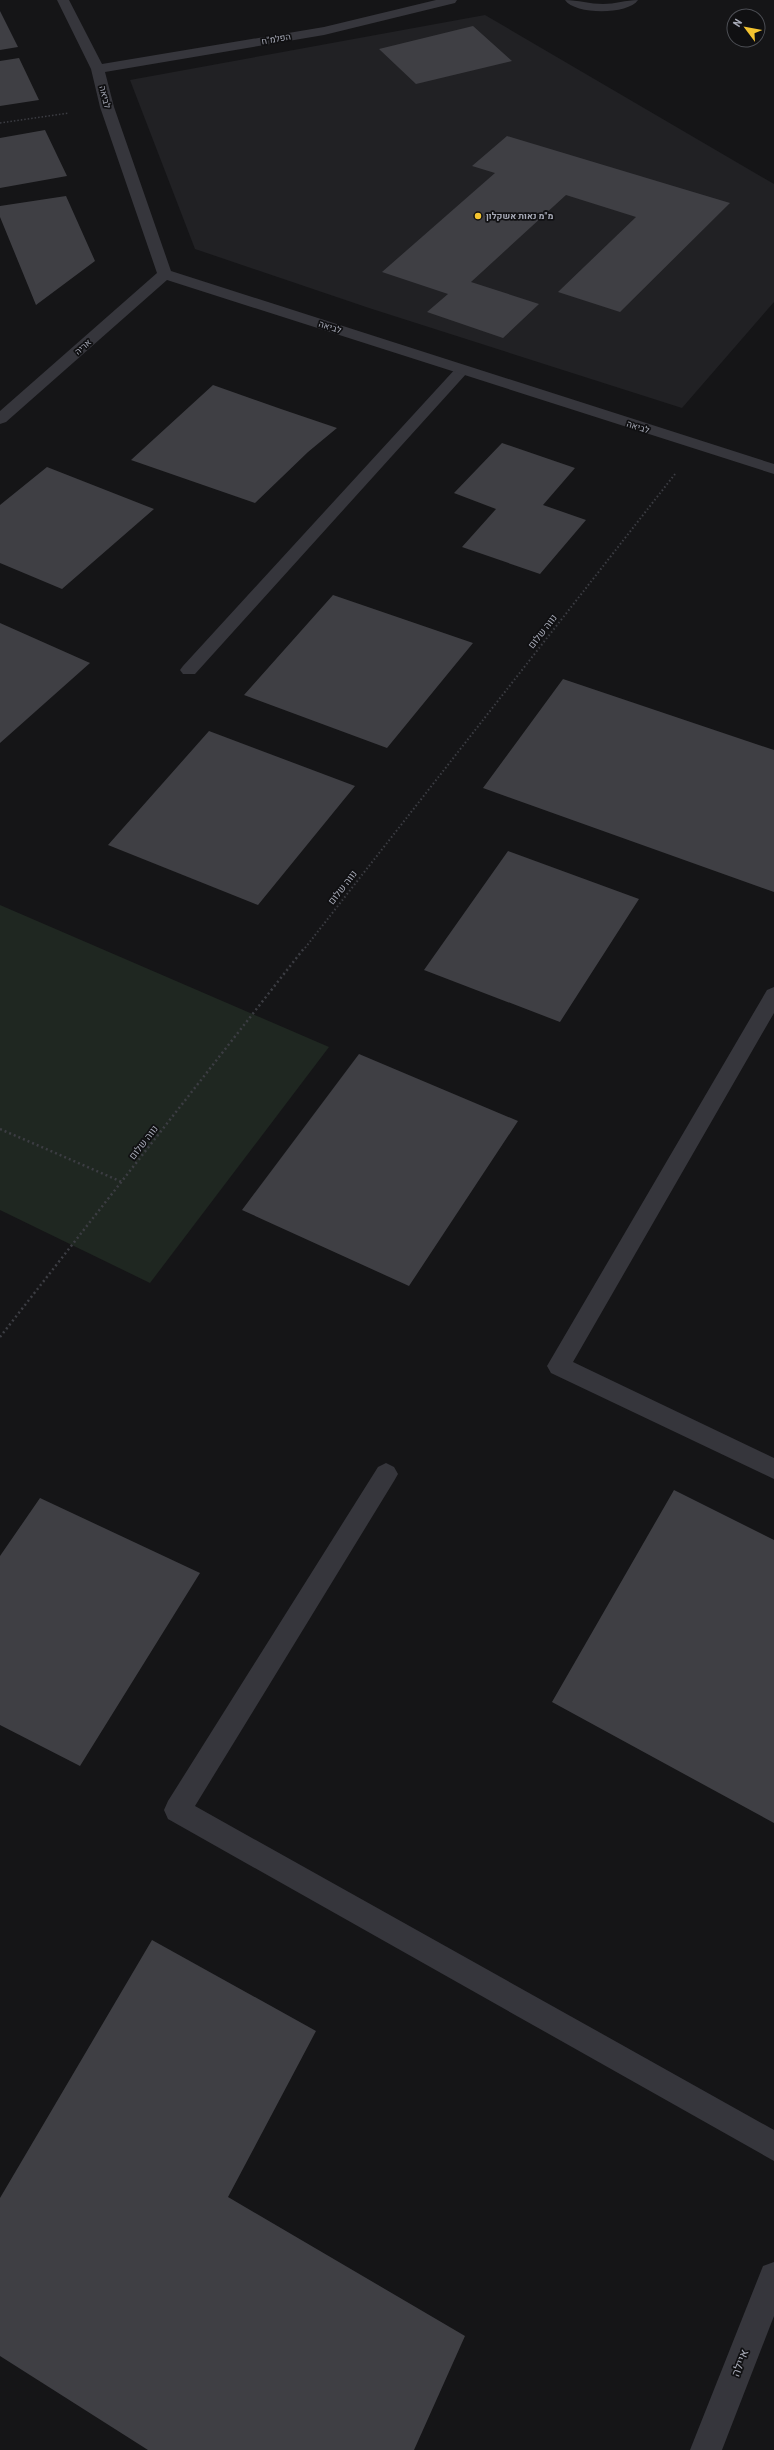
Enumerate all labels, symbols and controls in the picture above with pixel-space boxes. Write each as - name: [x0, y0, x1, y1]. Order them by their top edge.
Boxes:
- north arrow: [726, 8, 766, 48]
- text: N: [731, 16, 745, 29]
- street label: הפלמ"ח: [261, 32, 291, 46]
- street label: לביאה: [97, 85, 113, 110]
- marker: מ"מ נאות אשקלון: [473, 211, 483, 221]
- place label: מ"מ נאות אשקלון: [486, 211, 553, 221]
- street label: לביאה: [317, 319, 343, 335]
- street label: אריה: [73, 337, 93, 357]
- street label: לביאה: [625, 419, 651, 435]
- street label: נווה שלום: [526, 612, 559, 650]
- street label: נווה שלום: [326, 868, 359, 906]
- street label: נווה שלום: [127, 1123, 160, 1161]
- street label: איילה: [728, 2347, 752, 2379]

